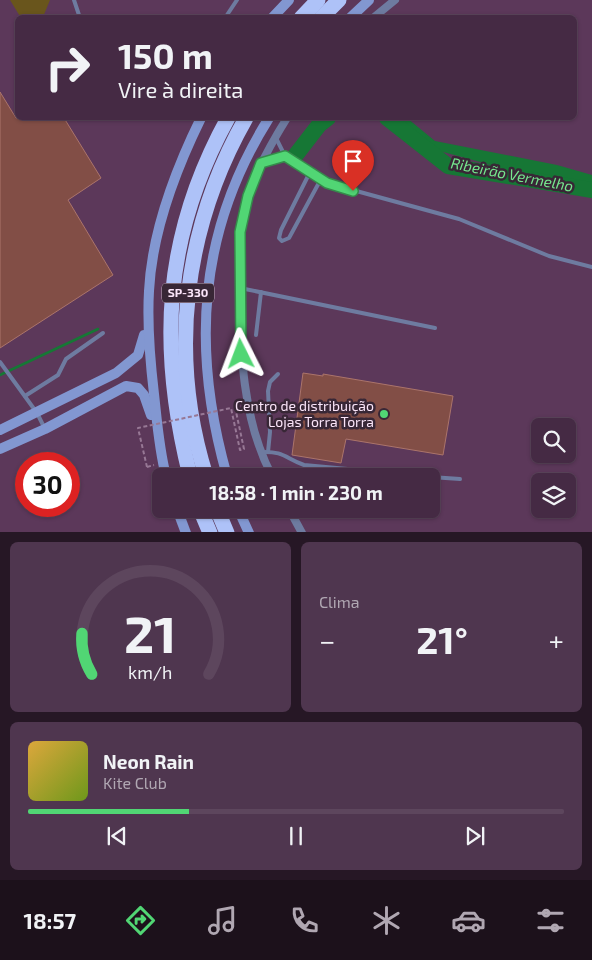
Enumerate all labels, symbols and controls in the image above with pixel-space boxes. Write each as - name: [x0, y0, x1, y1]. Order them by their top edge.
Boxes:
- text: 150 m: [118, 34, 213, 76]
- icon: right: [35, 35, 100, 100]
- text: Vire à direita: [118, 76, 243, 102]
- pin: [332, 140, 374, 191]
- icon: arrive: [339, 147, 367, 175]
- water label: Ribeirão Vermelho: [449, 153, 575, 195]
- road number: SP-330: [162, 284, 214, 302]
- position arrow: [214, 327, 266, 379]
- place label: Centro de distribuição Lojas Torra Torra: [235, 397, 374, 430]
- marker: Centro de distribuição Lojas Torra Torra: [378, 408, 390, 420]
- map controls: [531, 418, 576, 518]
- button: search: [531, 418, 576, 463]
- speed limit sign: 30: [15, 452, 80, 517]
- button: layers: [531, 473, 576, 518]
- text: 18:58 · 1 min · 230 m: [209, 481, 383, 504]
- text: Clima: [319, 592, 360, 611]
- text: 21: [124, 601, 177, 663]
- text: 21°: [416, 616, 468, 662]
- text: −: [319, 623, 335, 657]
- text: +: [549, 623, 564, 657]
- text: km/h: [128, 661, 173, 683]
- text: Neon Rain: [103, 750, 194, 773]
- text: Kite Club: [103, 773, 167, 792]
- icon: previous: [103, 822, 131, 850]
- icon: pause: [282, 822, 310, 850]
- icon: next: [461, 822, 489, 850]
- icon: directions: [123, 903, 158, 938]
- icon: music: [205, 903, 240, 938]
- icon: phone: [287, 903, 322, 938]
- icon: climate: [369, 903, 404, 938]
- icon: car: [451, 903, 486, 938]
- icon: filters: [533, 903, 568, 938]
- text: 18:57: [24, 907, 76, 933]

